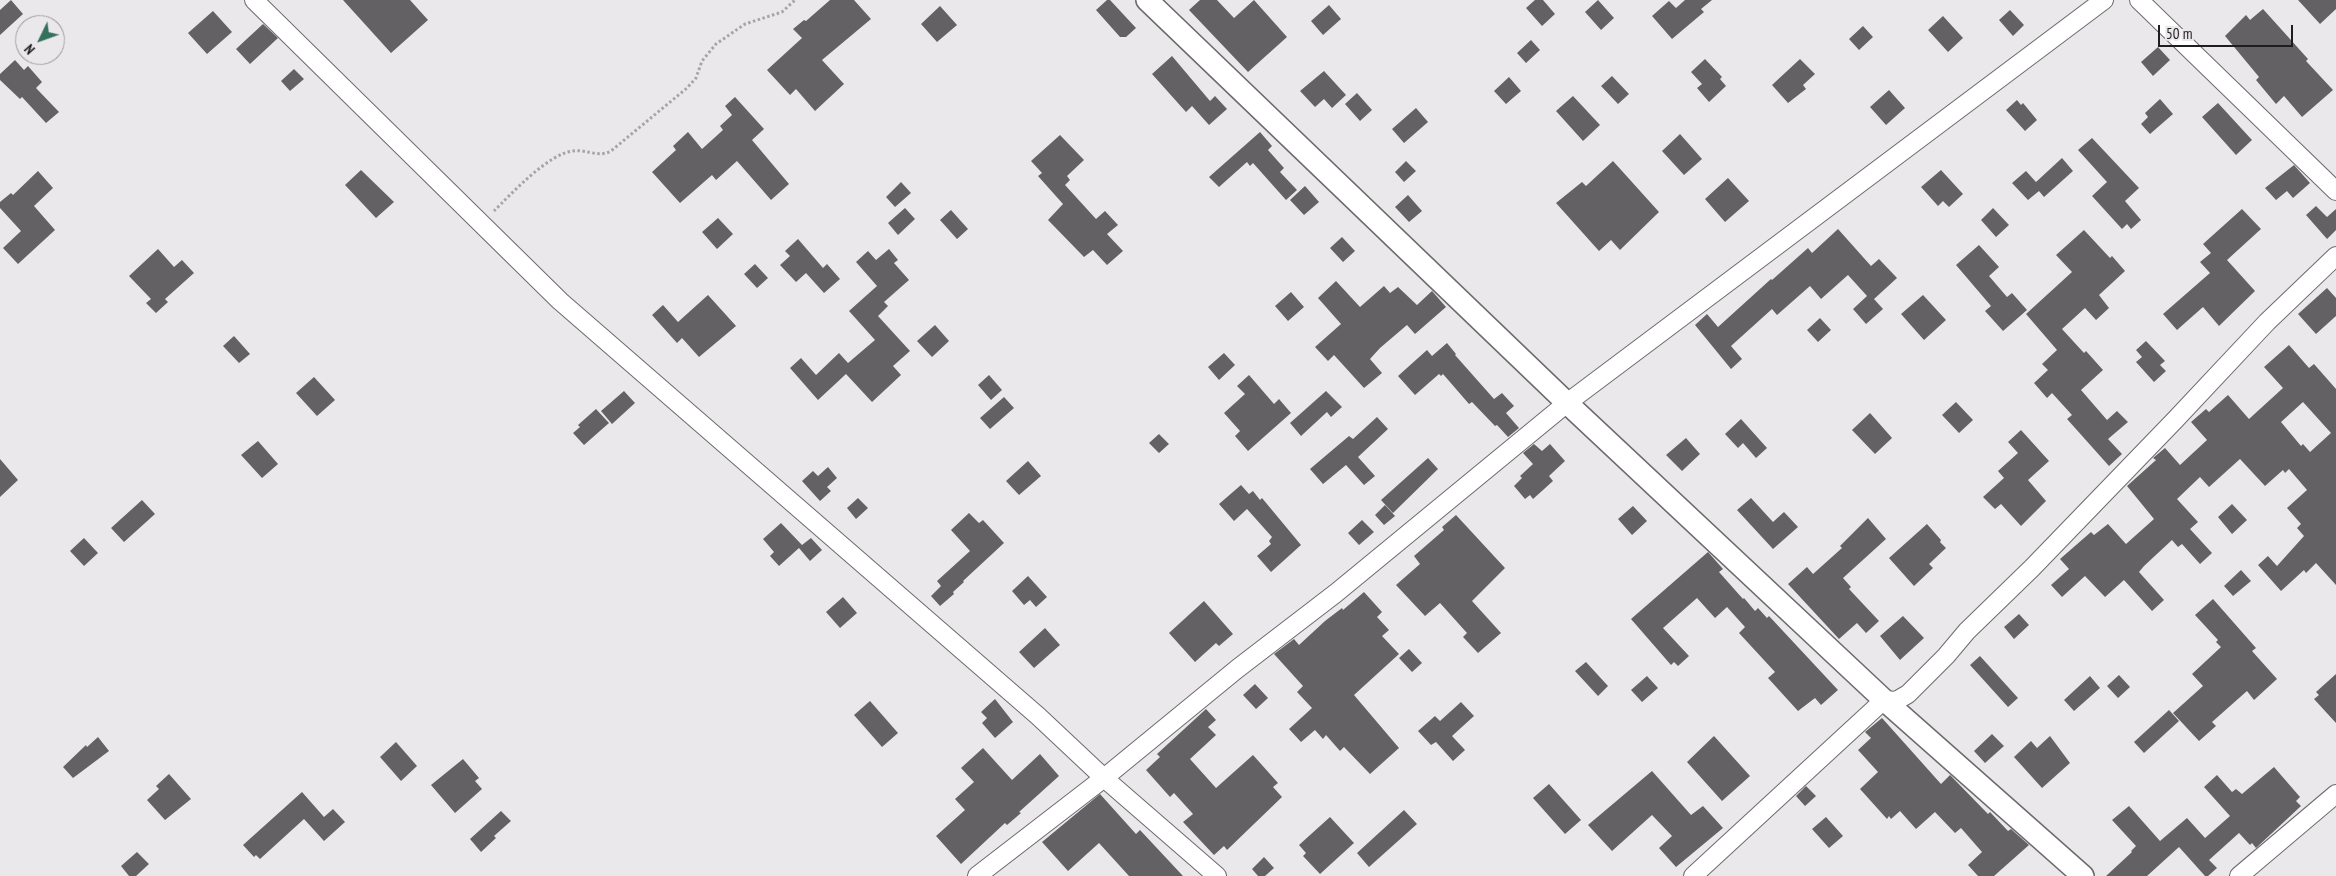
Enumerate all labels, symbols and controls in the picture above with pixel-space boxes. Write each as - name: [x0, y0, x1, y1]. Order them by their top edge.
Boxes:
- north arrow: [15, 15, 65, 65]
- scale bar: [2161, 15, 2296, 47]
- text: 50 m: [2166, 24, 2192, 43]
- text: N: [20, 41, 39, 58]

